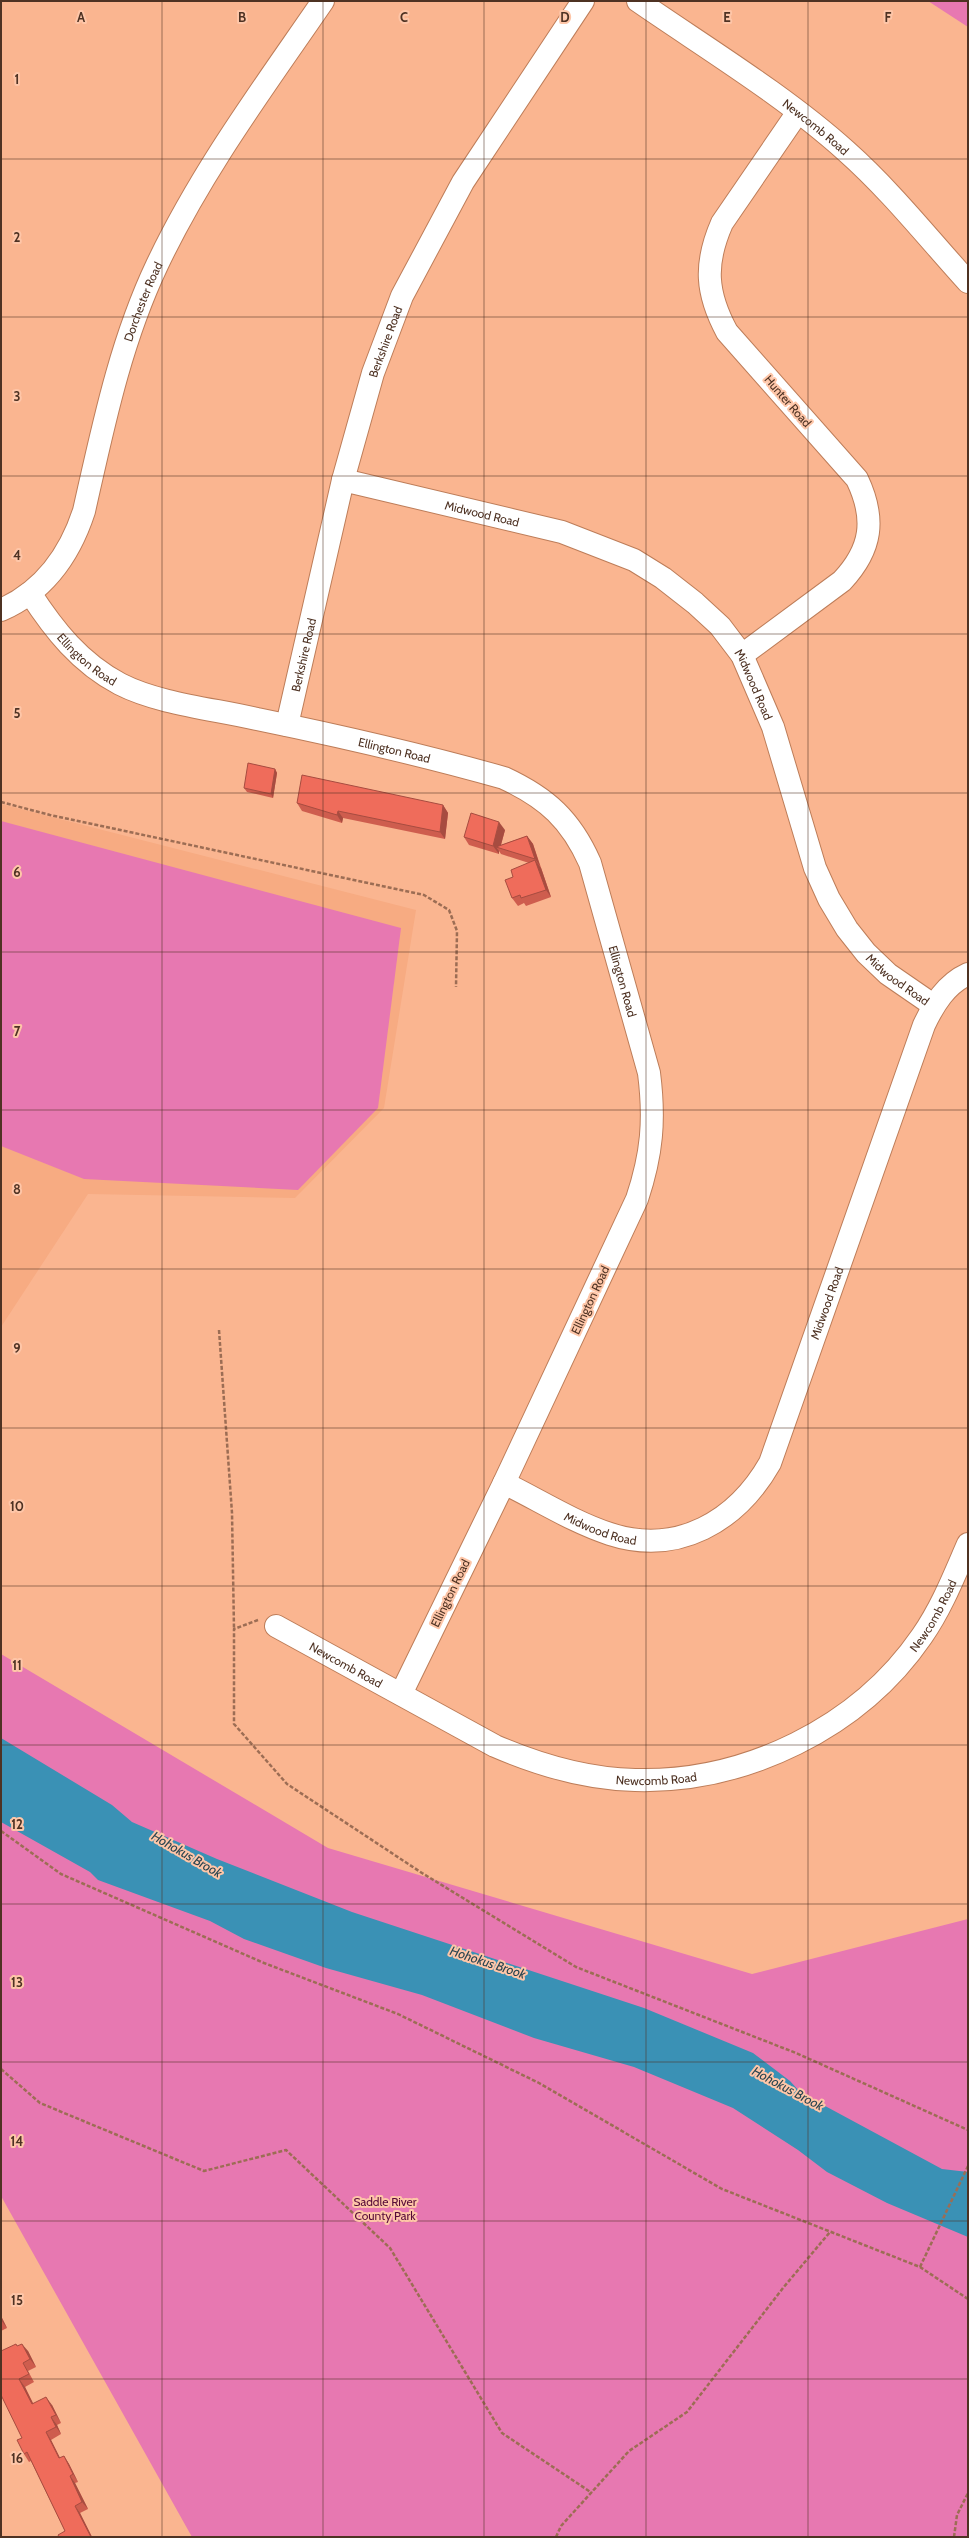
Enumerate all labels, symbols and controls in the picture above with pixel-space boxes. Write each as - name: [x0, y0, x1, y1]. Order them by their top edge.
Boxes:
- text: A: [77, 9, 86, 25]
- text: B: [238, 9, 246, 25]
- text: C: [400, 9, 408, 25]
- text: D: [560, 9, 570, 25]
- text: E: [723, 9, 731, 25]
- text: F: [885, 9, 892, 25]
- text: 1: [15, 71, 19, 87]
- street label: Newcomb Road: [780, 95, 852, 158]
- text: 2: [14, 229, 21, 245]
- street label: Dorchester Road: [120, 259, 165, 343]
- street label: Berkshire Road: [365, 304, 405, 379]
- street label: Hunter Road: [761, 372, 815, 430]
- text: 3: [13, 388, 21, 404]
- street label: Midwood Road: [443, 497, 521, 529]
- text: 4: [13, 547, 21, 563]
- street label: Berkshire Road: [287, 617, 319, 693]
- street label: Ellington Road: [54, 630, 120, 688]
- street label: Midwood Road: [732, 645, 776, 722]
- text: 5: [14, 705, 21, 721]
- street label: Ellington Road: [357, 734, 432, 765]
- text: 6: [13, 864, 21, 880]
- street label: Ellington Road: [606, 944, 640, 1019]
- street label: Midwood Road: [863, 950, 933, 1008]
- text: 7: [14, 1023, 21, 1039]
- text: 8: [13, 1181, 21, 1197]
- street label: Ellington Road: [568, 1263, 612, 1337]
- street label: Midwood Road: [807, 1265, 846, 1341]
- text: 9: [13, 1340, 21, 1356]
- text: 10: [10, 1498, 24, 1514]
- street label: Midwood Road: [562, 1508, 638, 1547]
- street label: Ellington Road: [427, 1557, 473, 1629]
- street label: Newcomb Road: [906, 1577, 959, 1655]
- street label: Newcomb Road: [307, 1638, 385, 1690]
- text: 11: [12, 1657, 22, 1673]
- street label: Newcomb Road: [615, 1768, 698, 1788]
- text: 12: [11, 1816, 23, 1832]
- water label: Hohokus Brook: [149, 1827, 225, 1881]
- water label: Hohokus Brook: [448, 1942, 528, 1982]
- text: 13: [11, 1974, 23, 1990]
- water label: Hohokus Brook: [750, 2063, 827, 2114]
- text: 14: [11, 2133, 23, 2149]
- park label: Saddle River County Park: [353, 2194, 417, 2223]
- text: 15: [11, 2292, 23, 2308]
- text: 16: [11, 2450, 23, 2466]

